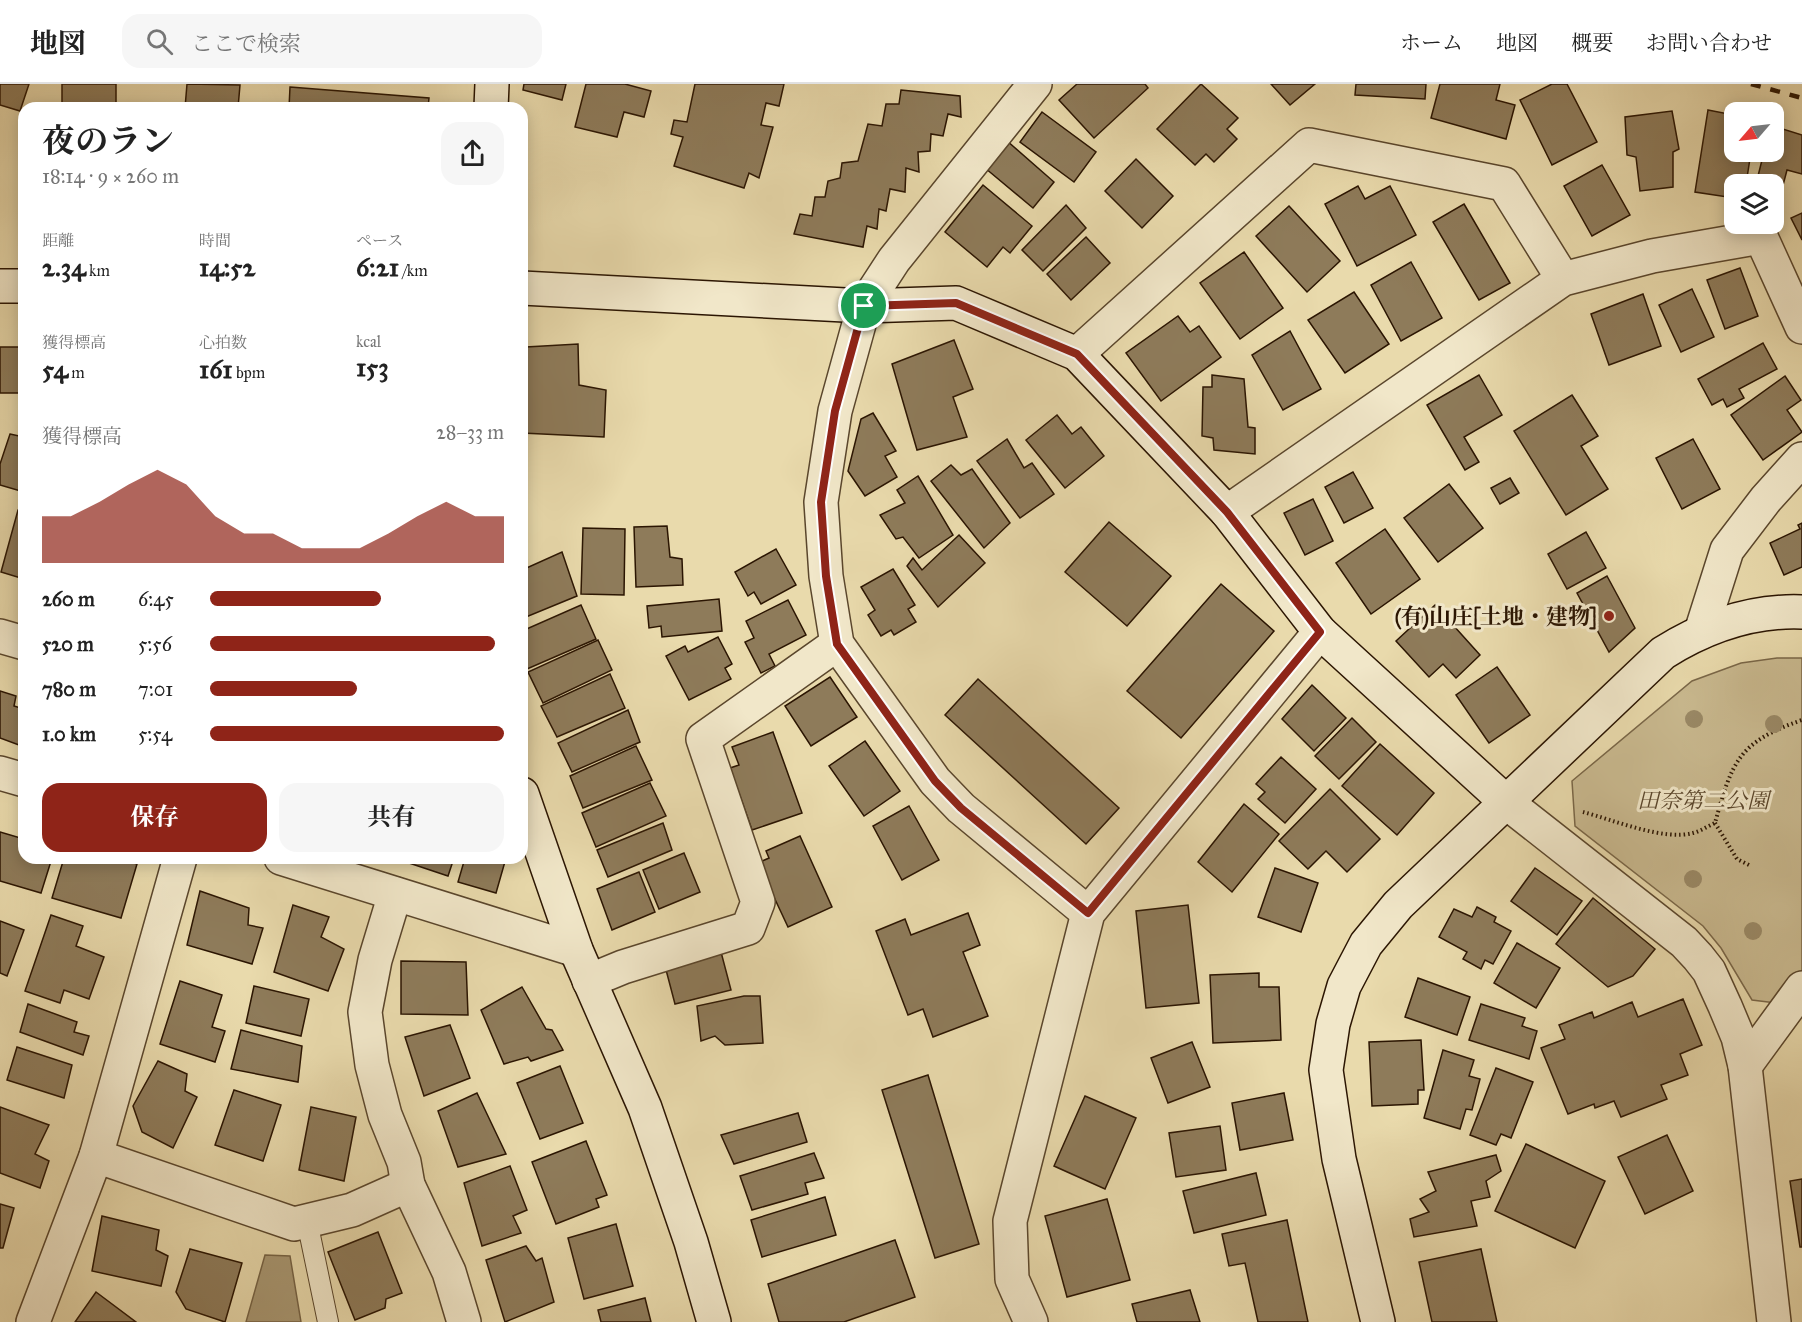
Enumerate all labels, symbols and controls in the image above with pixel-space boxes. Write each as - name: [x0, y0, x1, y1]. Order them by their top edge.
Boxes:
- search box: [122, 14, 542, 68]
- icon: search: [143, 25, 176, 58]
- text: 地図: [30, 26, 86, 61]
- text: ここで検索: [191, 30, 301, 57]
- text: ホーム: [1400, 30, 1463, 56]
- text: 地図: [1496, 30, 1538, 56]
- text: 概要: [1571, 30, 1613, 56]
- text: お問い合わせ: [1646, 30, 1772, 56]
- north arrow: [1724, 102, 1784, 162]
- map controls: [1724, 102, 1784, 234]
- text: 夜のラン: [42, 121, 174, 161]
- button: share: [441, 122, 504, 185]
- text: 18:14 · 9 × 260 m: [42, 164, 179, 188]
- button: layers: [1724, 174, 1784, 234]
- text: 距離: [42, 231, 74, 250]
- text: 時間: [199, 231, 231, 250]
- text: ペース: [356, 231, 403, 250]
- text: 2.34: [42, 251, 86, 283]
- text: 14:52: [199, 251, 255, 283]
- text: 6:21: [356, 251, 399, 283]
- text: km: [86, 261, 110, 280]
- text: /km: [399, 261, 428, 280]
- pin: [838, 280, 889, 331]
- icon: arrive: [847, 289, 880, 322]
- text: kcal: [356, 332, 381, 351]
- text: 獲得標高: [42, 333, 106, 352]
- text: 心拍数: [199, 333, 247, 352]
- text: 153: [356, 351, 389, 383]
- text: 54: [42, 353, 68, 385]
- text: 161: [199, 353, 233, 385]
- text: m: [68, 363, 85, 382]
- text: bpm: [233, 363, 265, 382]
- text: 28–33 m: [436, 420, 504, 444]
- text: 獲得標高: [42, 424, 122, 448]
- text: 260 m: [42, 587, 95, 611]
- text: 6:45: [138, 587, 174, 611]
- place label: (有)山庄[土地・建物]: [1395, 603, 1597, 630]
- marker: (有)山庄[土地・建物]: [1602, 609, 1616, 623]
- text: 520 m: [42, 632, 94, 656]
- text: 5:56: [138, 632, 172, 656]
- text: 780 m: [42, 677, 96, 701]
- text: 7:01: [138, 677, 173, 701]
- text: 1.0 km: [42, 722, 96, 746]
- text: 5:54: [138, 722, 172, 746]
- button: 保存: [42, 783, 267, 852]
- button: 共有: [279, 783, 504, 852]
- park label: 田奈第二公園: [1637, 787, 1772, 814]

